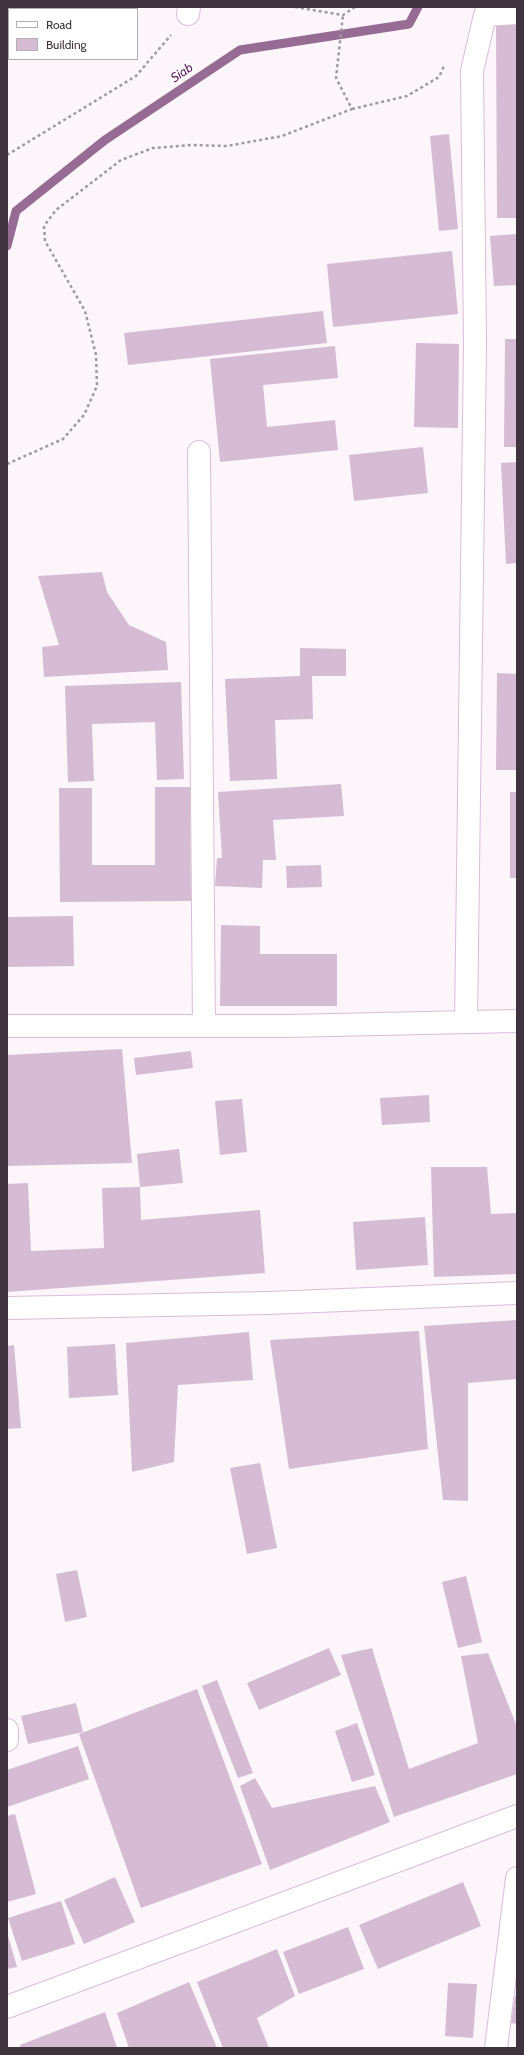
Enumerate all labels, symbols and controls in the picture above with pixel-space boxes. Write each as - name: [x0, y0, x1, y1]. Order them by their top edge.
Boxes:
- legend: [8, 8, 138, 60]
- text: Road: [46, 17, 72, 32]
- text: Building: [46, 37, 87, 52]
- water label: Siab: [168, 60, 196, 86]

